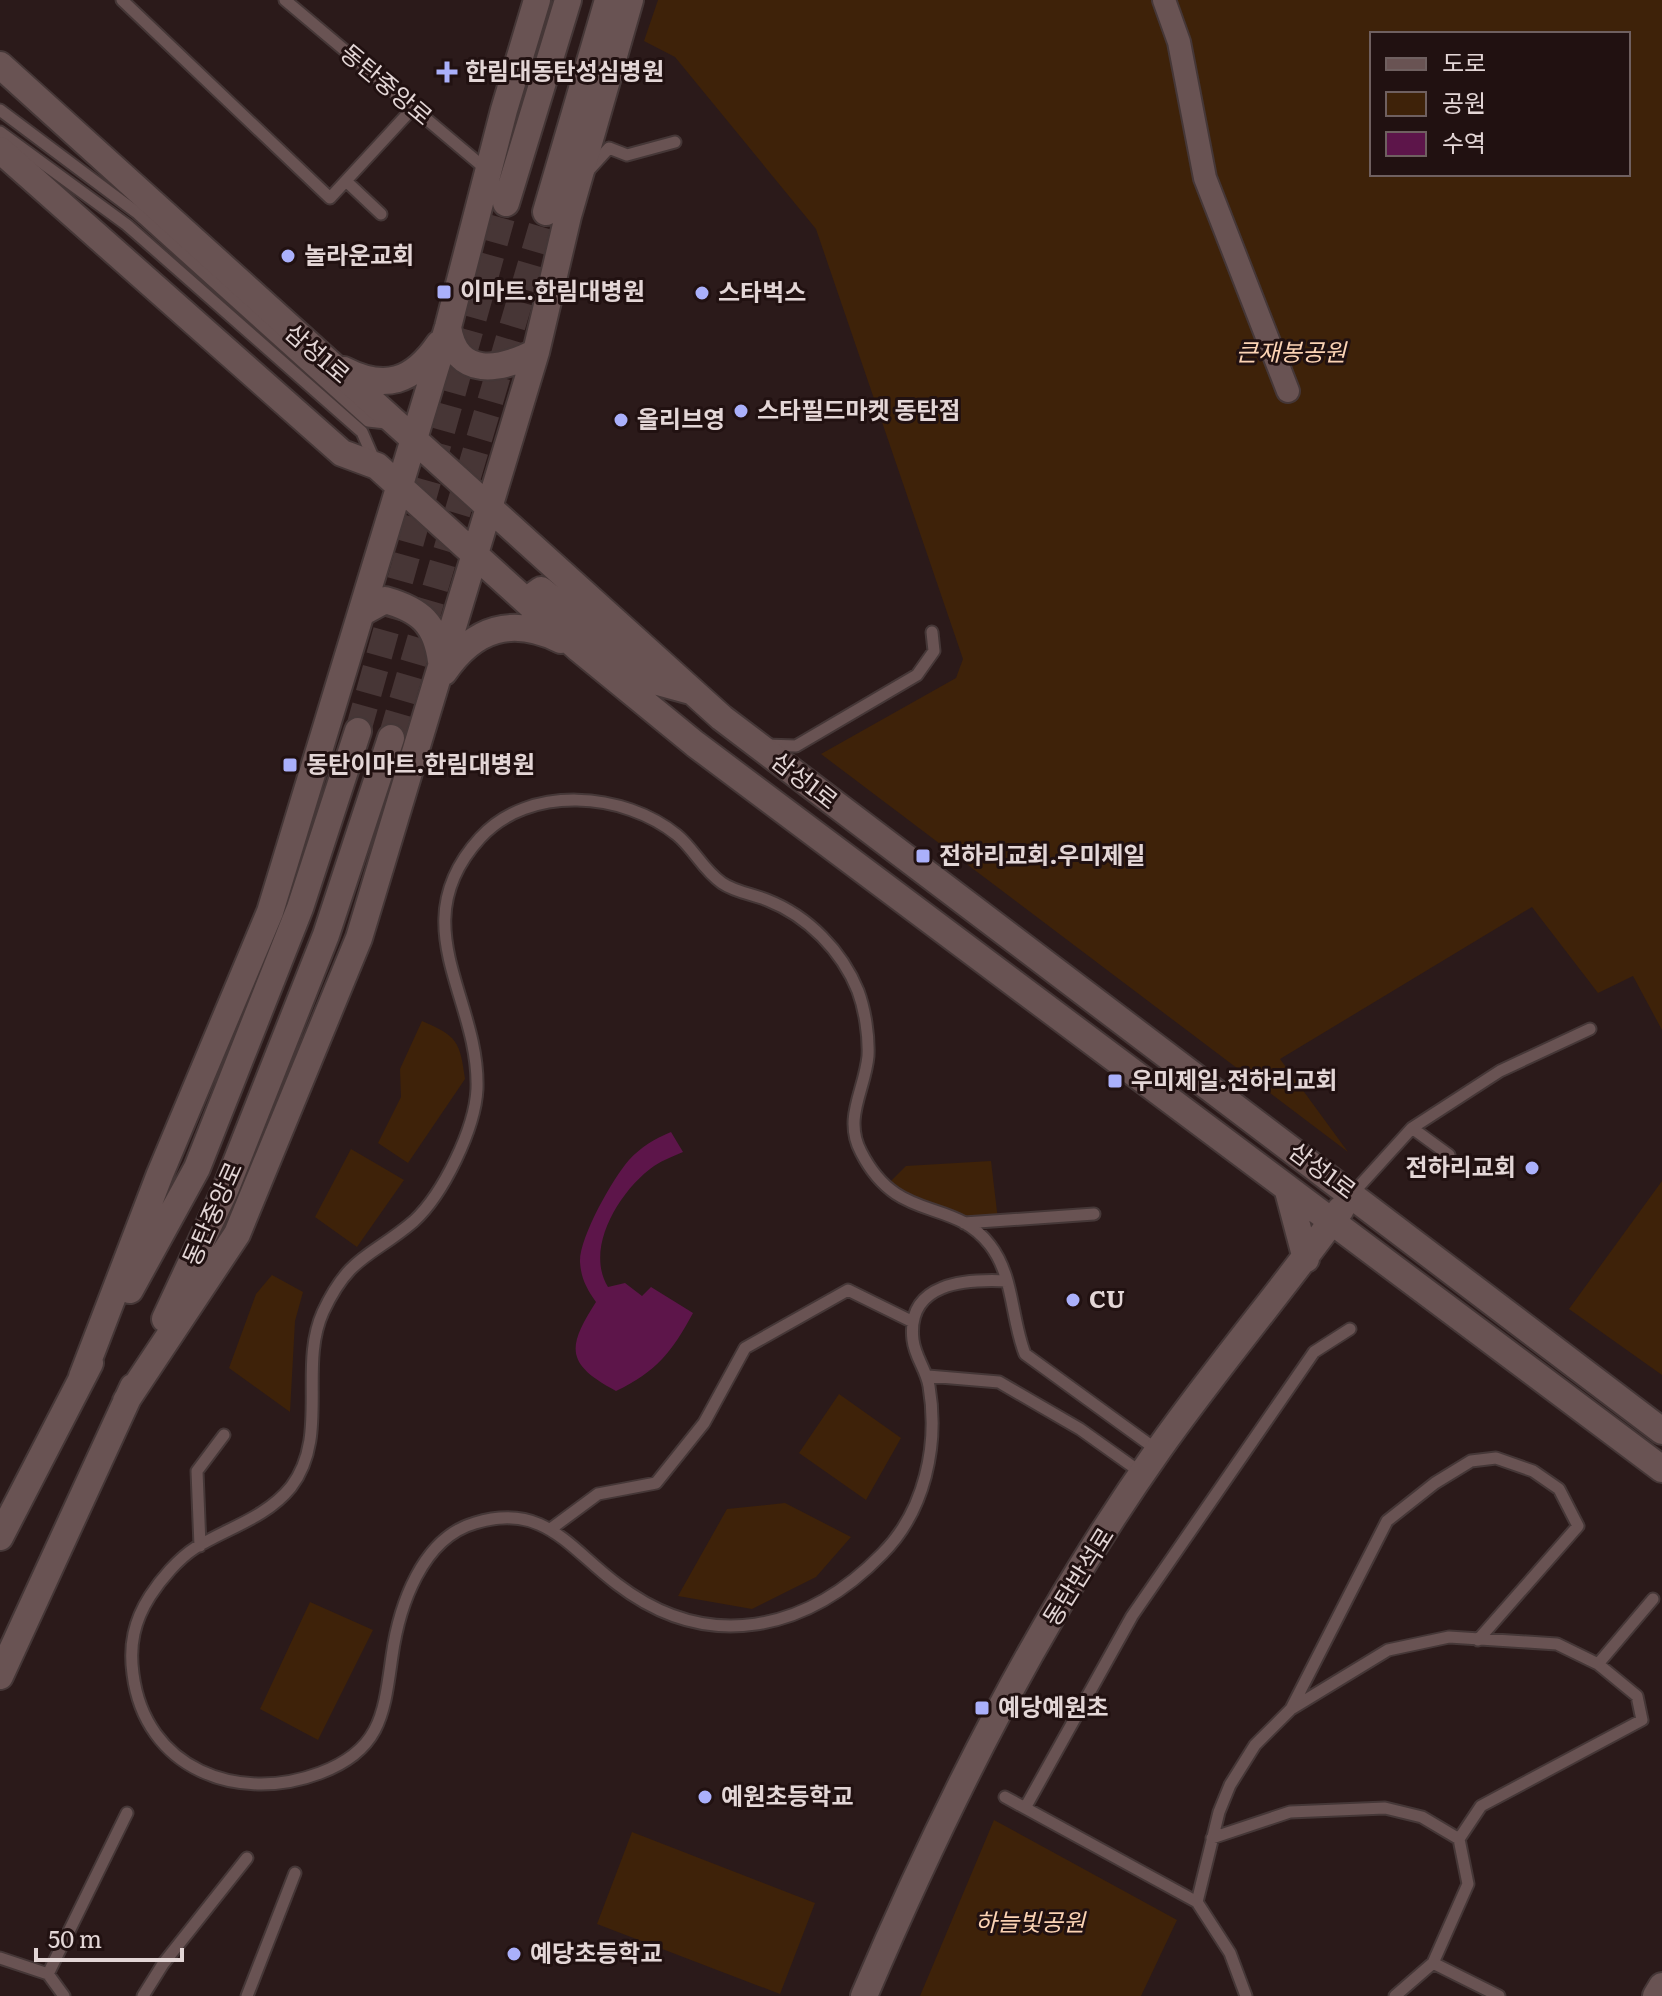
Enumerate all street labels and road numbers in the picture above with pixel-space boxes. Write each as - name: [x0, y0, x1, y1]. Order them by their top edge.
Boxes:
- street label: 동탄중앙로: [334, 34, 441, 132]
- street label: 삼성1로: [278, 314, 359, 390]
- street label: 삼성1로: [765, 742, 846, 816]
- street label: 삼성1로: [1283, 1132, 1364, 1206]
- street label: 동탄중앙로: [172, 1155, 249, 1271]
- street label: 동탄반석로: [1033, 1520, 1121, 1632]

